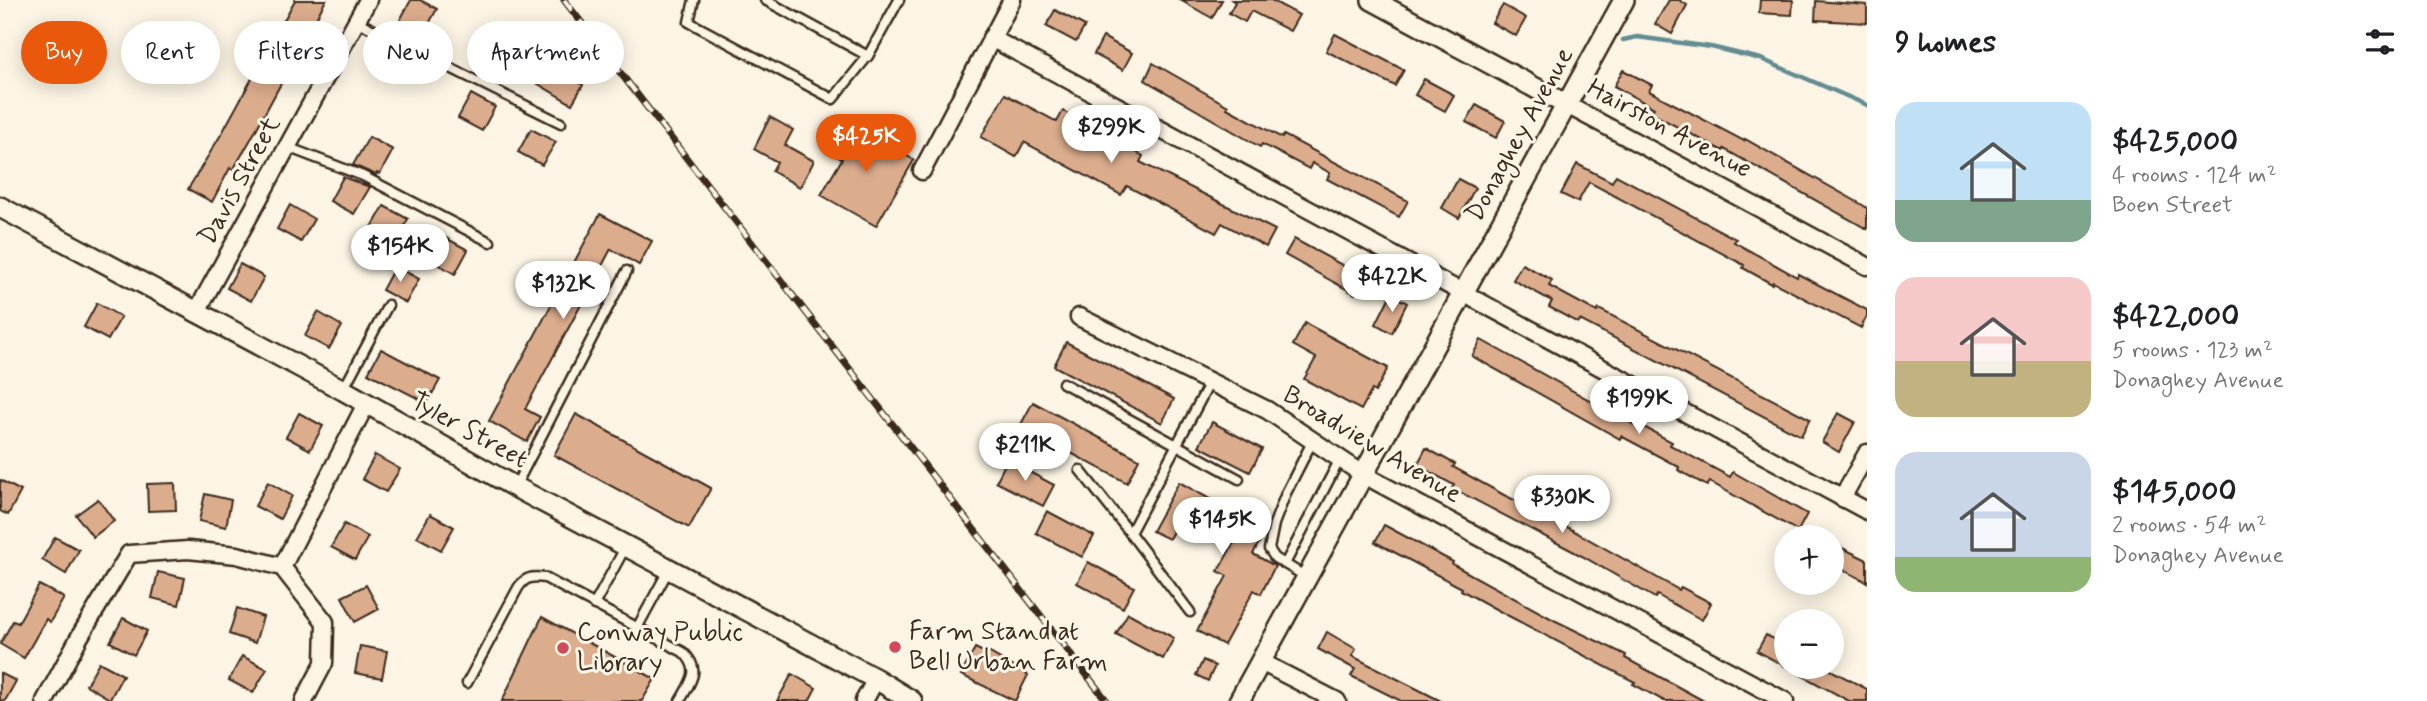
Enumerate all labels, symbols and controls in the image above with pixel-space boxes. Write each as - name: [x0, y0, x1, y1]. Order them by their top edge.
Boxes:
- chip: Buy: [21, 21, 107, 84]
- chip: Rent: [121, 21, 220, 84]
- chip: Filters: [234, 21, 349, 84]
- chip: New: [363, 21, 453, 84]
- chip: Apartment: [467, 21, 624, 84]
- text: 9 homes: [1895, 23, 1996, 62]
- icon: filters: [2361, 23, 2399, 61]
- street label: Donaghey Avenue: [1458, 42, 1584, 229]
- street label: Hairston Avenue: [1581, 71, 1757, 187]
- pin: $299K: [1062, 106, 1160, 165]
- street label: Davis Street: [191, 111, 289, 251]
- text: $299K: [1078, 113, 1144, 143]
- pin: $425K: [817, 114, 915, 174]
- text: $425K: [832, 122, 900, 152]
- text: $425,000: [2112, 122, 2238, 161]
- icon: home: [1951, 130, 2035, 214]
- text: 4 rooms · 124 m²: [2112, 161, 2277, 191]
- text: Boen Street: [2112, 191, 2233, 221]
- pin: $154K: [351, 224, 449, 284]
- text: $154K: [367, 232, 433, 262]
- pin: $422K: [1343, 254, 1441, 314]
- pin: $132K: [514, 262, 612, 321]
- text: $422K: [1358, 262, 1427, 292]
- text: $132K: [531, 269, 595, 299]
- text: $422,000: [2112, 297, 2239, 336]
- icon: home: [1951, 305, 2035, 389]
- text: 5 rooms · 123 m²: [2112, 336, 2273, 366]
- text: Donaghey Avenue: [2112, 366, 2284, 396]
- pin: $199K: [1590, 376, 1688, 436]
- street label: Broadview Avenue: [1276, 378, 1468, 512]
- text: $199K: [1606, 384, 1672, 414]
- street label: Tyler Street: [404, 385, 534, 477]
- pin: $211K: [976, 424, 1074, 483]
- text: $211K: [995, 431, 1055, 461]
- text: $145,000: [2112, 472, 2236, 511]
- pin: $330K: [1513, 476, 1611, 535]
- icon: home: [1951, 480, 2035, 564]
- text: $330K: [1530, 483, 1594, 513]
- pin: $145K: [1173, 498, 1271, 557]
- text: $145K: [1189, 505, 1255, 535]
- text: 2 rooms · 54 m²: [2112, 511, 2266, 541]
- map controls: [1774, 525, 1844, 679]
- button: +: [1774, 525, 1844, 595]
- text: Donaghey Avenue: [2112, 541, 2284, 571]
- button: −: [1774, 609, 1844, 679]
- place label: Farm Stand at Bell Urban Farm: [909, 615, 1108, 679]
- place label: Conway Public Library: [577, 616, 743, 680]
- marker: Farm Stand at Bell Urban Farm: [887, 639, 903, 655]
- marker: Conway Public Library: [555, 640, 571, 656]

